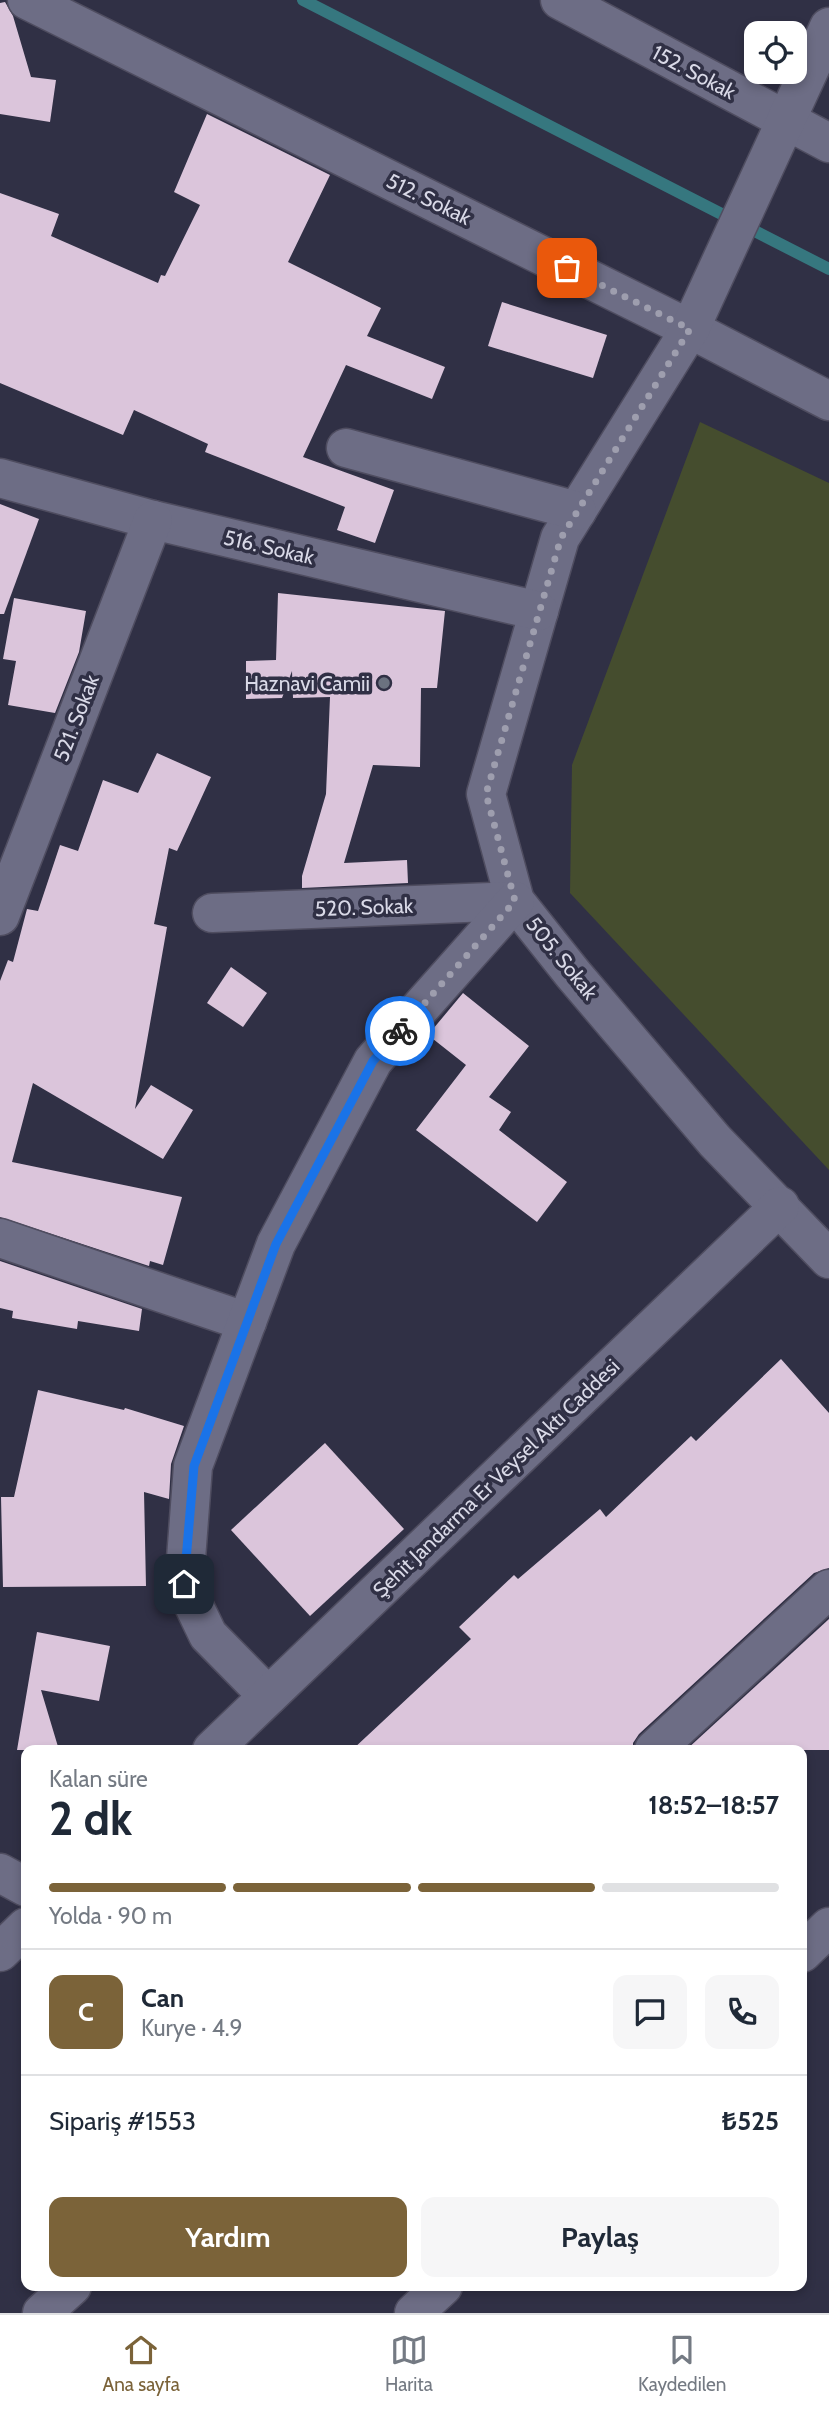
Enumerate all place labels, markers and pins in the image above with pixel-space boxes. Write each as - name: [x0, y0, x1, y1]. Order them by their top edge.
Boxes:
- pin: [537, 238, 597, 298]
- place label: Haznavi Camii: [244, 671, 370, 696]
- marker: Haznavi Camii: [376, 675, 392, 691]
- pin: [154, 1554, 214, 1614]

